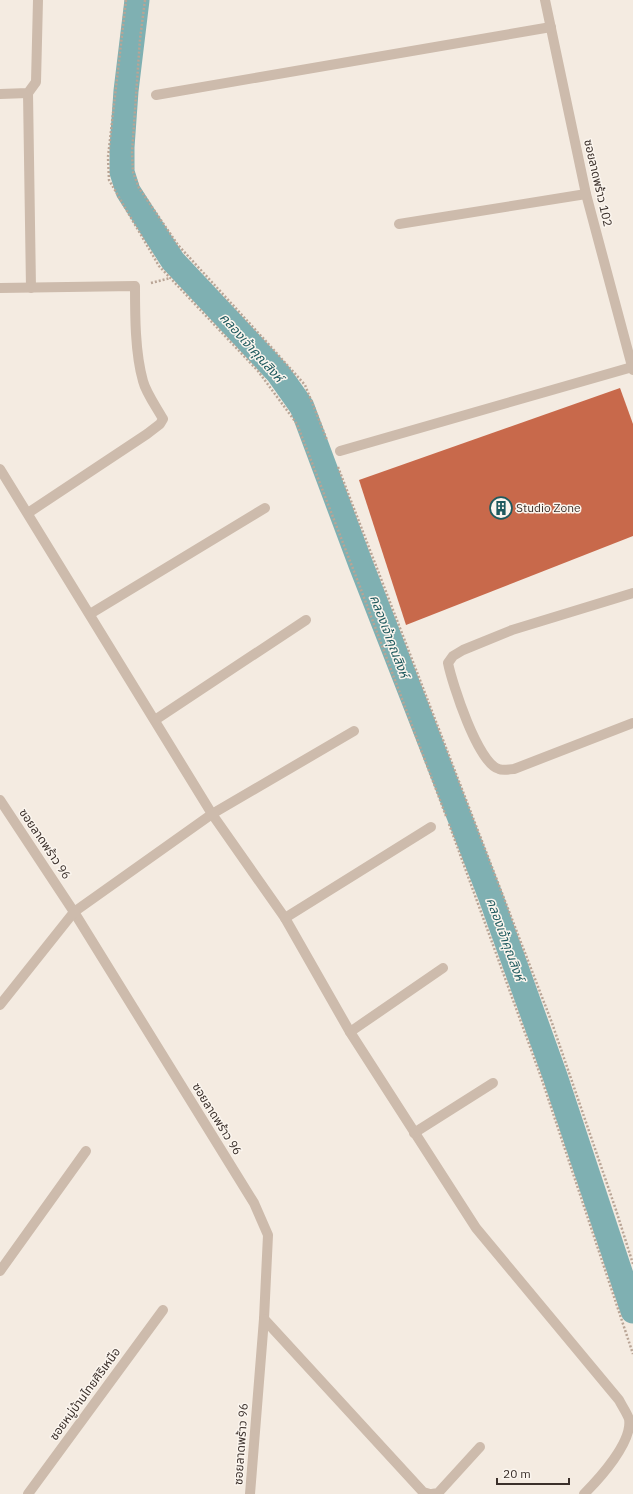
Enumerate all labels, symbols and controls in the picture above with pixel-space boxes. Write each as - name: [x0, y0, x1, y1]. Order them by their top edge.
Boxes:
- street label: ซอยลาดพร้าว 102: [581, 138, 616, 228]
- water label: คลองเจ้าคุณสิงห์: [216, 309, 289, 388]
- building icon: Studio Zone: [488, 495, 514, 521]
- place label: Studio Zone: [516, 500, 581, 515]
- water label: คลองเจ้าคุณสิงห์: [366, 592, 414, 683]
- street label: ซอยลาดพร้าว 96: [16, 806, 75, 882]
- water label: คลองเจ้าคุณสิงห์: [483, 895, 530, 986]
- street label: ซอยลาดพร้าว 96: [189, 1080, 246, 1157]
- street label: ซอยหมู่บ้านไทยศิริเหนือ: [46, 1344, 123, 1443]
- street label: ซอยลาดพร้าว 96: [230, 1403, 251, 1485]
- scale bar: [497, 1460, 569, 1486]
- text: 20 m: [503, 1466, 531, 1481]

